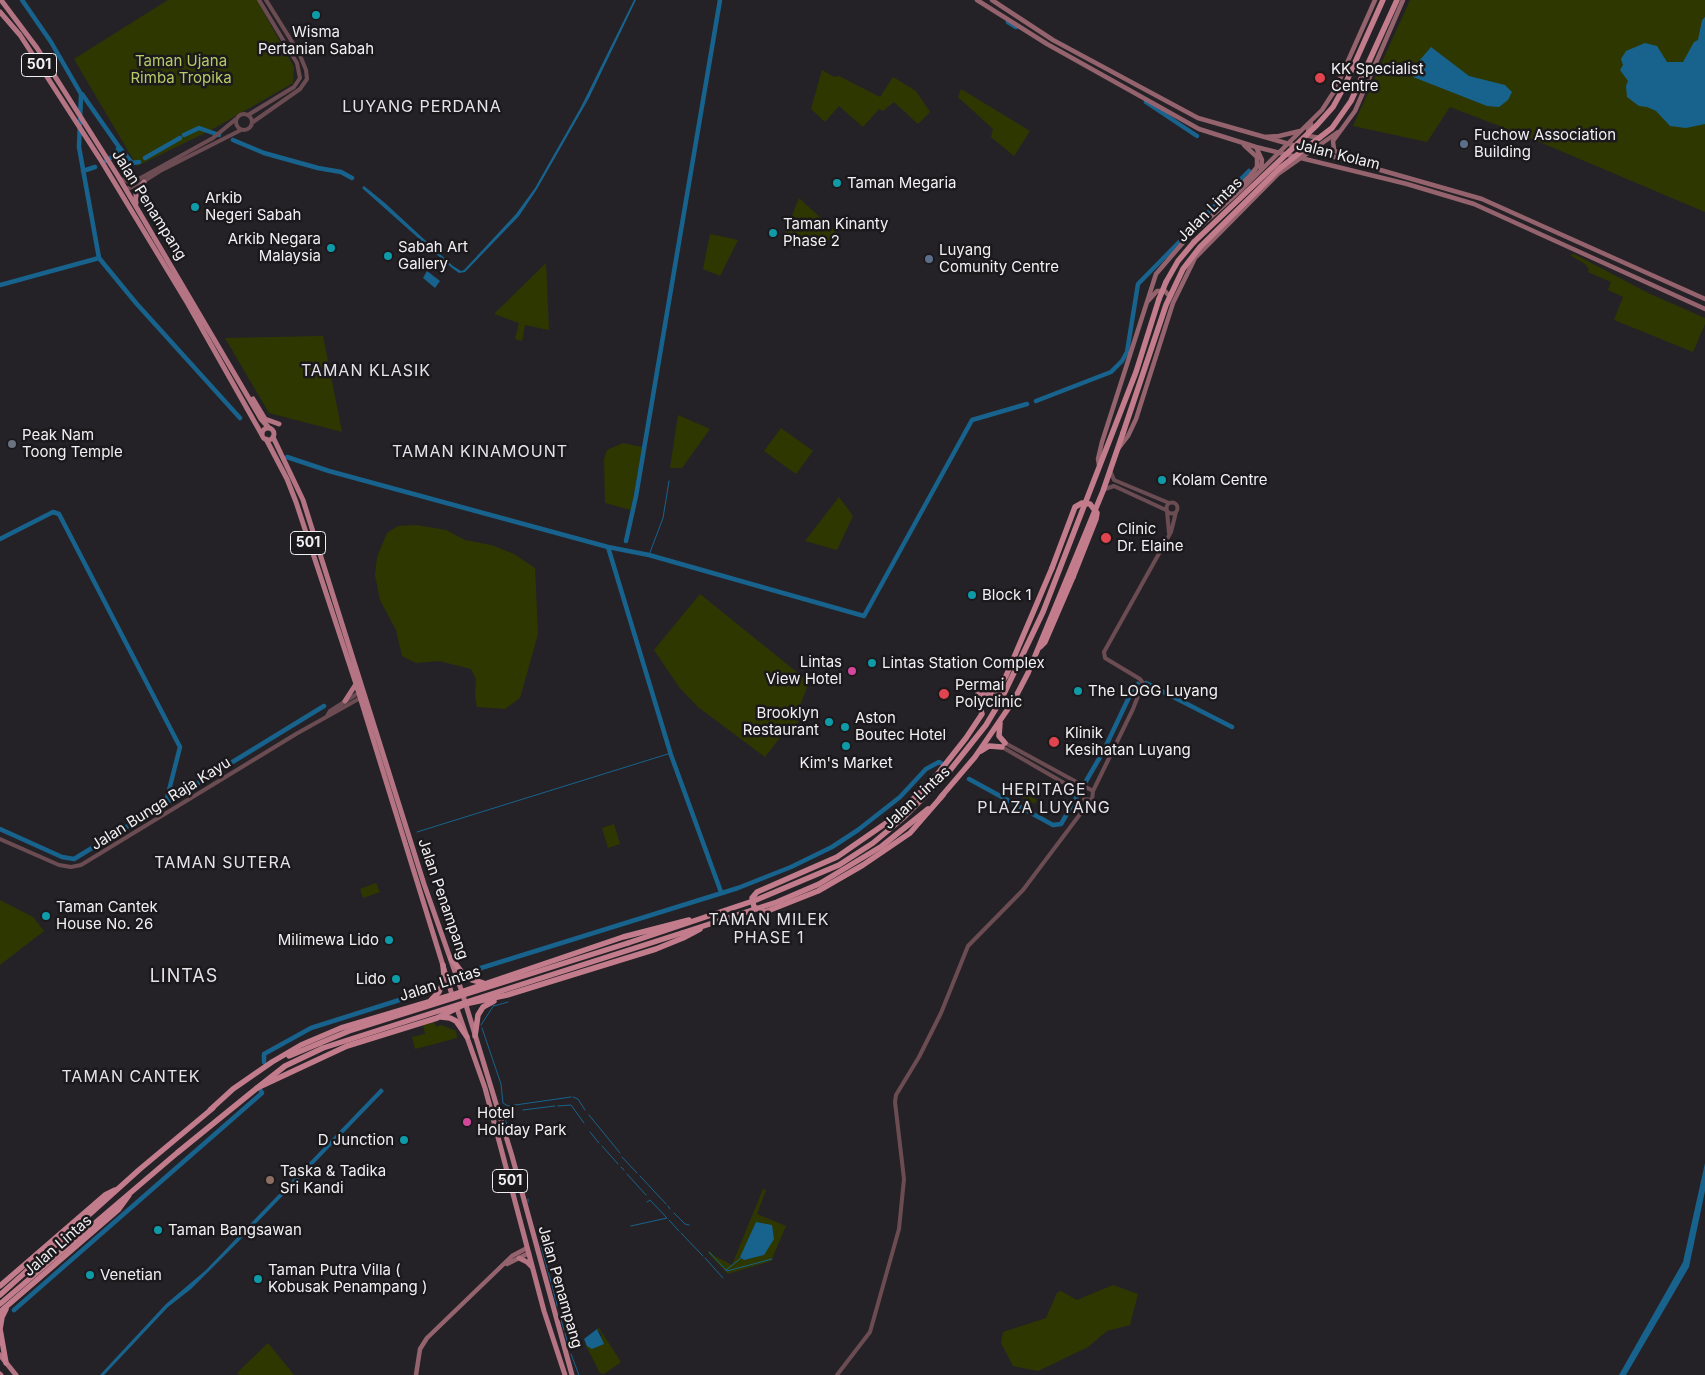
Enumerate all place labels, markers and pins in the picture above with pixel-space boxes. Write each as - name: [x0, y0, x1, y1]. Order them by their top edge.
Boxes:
- marker: Wisma Pertanian Sabah: [310, 9, 322, 21]
- place label: Wisma Pertanian Sabah: [258, 23, 374, 58]
- place label: KK Specialist Centre: [1331, 60, 1424, 95]
- marker: KK Specialist Centre: [1313, 71, 1327, 85]
- place label: Fuchow Association Building: [1474, 126, 1616, 161]
- marker: Fuchow Association Building: [1458, 138, 1470, 150]
- place label: Taman Megaria: [847, 174, 957, 192]
- marker: Taman Megaria: [831, 177, 843, 189]
- place label: Arkib Negeri Sabah: [205, 189, 301, 224]
- marker: Arkib Negeri Sabah: [189, 201, 201, 213]
- place label: Taman Kinanty Phase 2: [783, 215, 888, 250]
- marker: Taman Kinanty Phase 2: [767, 227, 779, 239]
- place label: Arkib Negara Malaysia: [228, 230, 321, 265]
- place label: Sabah Art Gallery: [398, 238, 468, 273]
- place label: Luyang Comunity Centre: [939, 241, 1059, 276]
- marker: Arkib Negara Malaysia: [325, 242, 337, 254]
- marker: Sabah Art Gallery: [382, 250, 394, 262]
- marker: Luyang Comunity Centre: [923, 253, 935, 265]
- place label: Peak Nam Toong Temple: [22, 426, 123, 461]
- marker: Peak Nam Toong Temple: [6, 438, 18, 450]
- place label: Kolam Centre: [1172, 471, 1268, 489]
- marker: Kolam Centre: [1156, 474, 1168, 486]
- place label: Clinic Dr. Elaine: [1117, 520, 1183, 555]
- marker: Clinic Dr. Elaine: [1099, 531, 1113, 545]
- place label: Block 1: [982, 586, 1032, 604]
- marker: Block 1: [966, 589, 978, 601]
- place label: Lintas View Hotel: [766, 653, 842, 688]
- place label: Lintas Station Complex: [882, 654, 1045, 672]
- marker: Lintas Station Complex: [866, 657, 878, 669]
- marker: Lintas View Hotel: [846, 665, 858, 677]
- place label: Permai Polyclinic: [955, 676, 1022, 711]
- place label: The LOGG Luyang: [1088, 682, 1218, 700]
- marker: The LOGG Luyang: [1072, 685, 1084, 697]
- marker: Permai Polyclinic: [937, 687, 951, 701]
- place label: Brooklyn Restaurant: [743, 704, 819, 739]
- place label: Aston Boutec Hotel: [855, 709, 946, 744]
- marker: Brooklyn Restaurant: [823, 716, 835, 728]
- marker: Aston Boutec Hotel: [839, 721, 851, 733]
- place label: Klinik Kesihatan Luyang: [1065, 724, 1191, 759]
- marker: Klinik Kesihatan Luyang: [1047, 735, 1061, 749]
- marker: Kim's Market: [840, 740, 852, 752]
- place label: Kim's Market: [799, 754, 893, 772]
- place label: Taman Cantek House No. 26: [56, 898, 158, 933]
- marker: Taman Cantek House No. 26: [40, 910, 52, 922]
- place label: Milimewa Lido: [278, 931, 379, 949]
- marker: Milimewa Lido: [383, 934, 395, 946]
- place label: Lido: [356, 970, 386, 988]
- marker: Lido: [390, 973, 402, 985]
- place label: Hotel Holiday Park: [477, 1104, 567, 1139]
- marker: Hotel Holiday Park: [461, 1116, 473, 1128]
- place label: D Junction: [318, 1131, 394, 1149]
- marker: D Junction: [398, 1134, 410, 1146]
- place label: Taska & Tadika Sri Kandi: [280, 1162, 386, 1197]
- marker: Taska & Tadika Sri Kandi: [264, 1174, 276, 1186]
- place label: Taman Bangsawan: [168, 1221, 302, 1239]
- marker: Taman Bangsawan: [152, 1224, 164, 1236]
- place label: Taman Putra Villa ( Kobusak Penampang ): [268, 1261, 427, 1296]
- place label: Venetian: [100, 1266, 162, 1284]
- marker: Venetian: [84, 1269, 96, 1281]
- marker: Taman Putra Villa ( Kobusak Penampang ): [252, 1273, 264, 1285]

